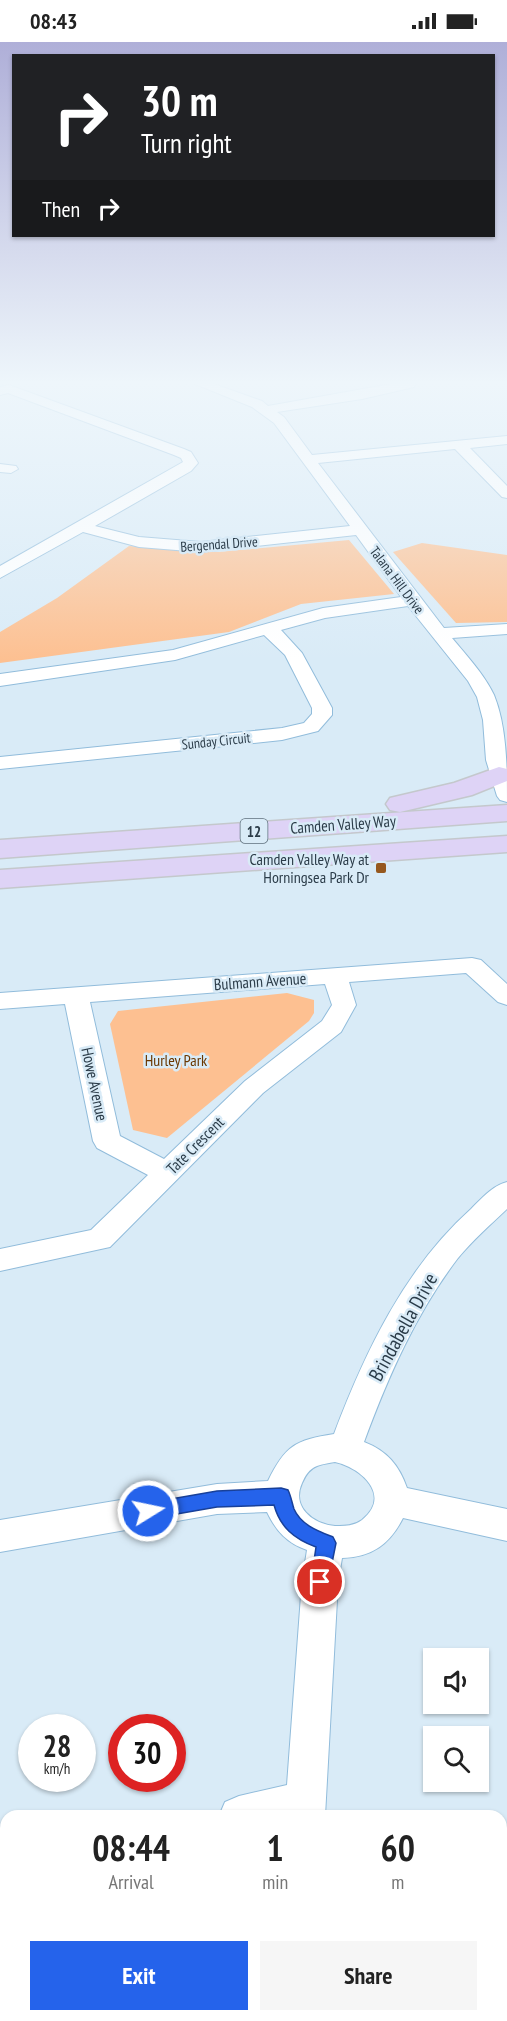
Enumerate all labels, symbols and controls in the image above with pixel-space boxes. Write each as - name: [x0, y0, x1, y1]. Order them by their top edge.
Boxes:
- text: 08:43: [30, 7, 78, 35]
- text: 30 m: [141, 73, 218, 128]
- icon: right: [42, 78, 120, 156]
- text: Turn right: [141, 126, 232, 160]
- icon: right: [92, 192, 125, 225]
- text: Then: [42, 195, 80, 223]
- street label: Bergendal Drive: [180, 532, 259, 556]
- street label: Talana Hill Drive: [366, 543, 428, 617]
- street label: Sunday Circuit: [181, 728, 251, 754]
- street label: Camden Valley Way: [290, 810, 396, 838]
- road number: 12: [240, 819, 268, 843]
- place label: Camden Valley Way at Horningsea Park Dr: [250, 849, 370, 887]
- marker: Camden Valley Way at Horningsea Park Dr: [374, 861, 388, 875]
- street label: Bulmann Avenue: [213, 968, 307, 994]
- street label: Howe Avenue: [77, 1045, 113, 1123]
- park label: Hurley Park: [145, 1050, 208, 1070]
- street label: Tate Crescent: [162, 1112, 228, 1178]
- street label: Brindabella Drive: [363, 1268, 443, 1386]
- position arrow: [116, 1479, 180, 1543]
- pin: [294, 1556, 345, 1607]
- icon: arrive: [303, 1565, 336, 1598]
- map controls: [423, 1648, 489, 1792]
- button: sound: [423, 1648, 489, 1714]
- speed limit sign: 30: [108, 1714, 186, 1792]
- text: 28: [43, 1726, 71, 1765]
- button: search: [423, 1726, 489, 1792]
- text: km/h: [44, 1759, 70, 1778]
- text: 08:44: [92, 1824, 170, 1871]
- text: 1: [267, 1824, 284, 1871]
- text: 60: [380, 1824, 415, 1871]
- text: Arrival: [108, 1869, 154, 1895]
- text: min: [262, 1869, 288, 1895]
- text: m: [391, 1869, 404, 1895]
- button: Exit: [30, 1941, 248, 2010]
- button: Share: [260, 1941, 477, 2010]

